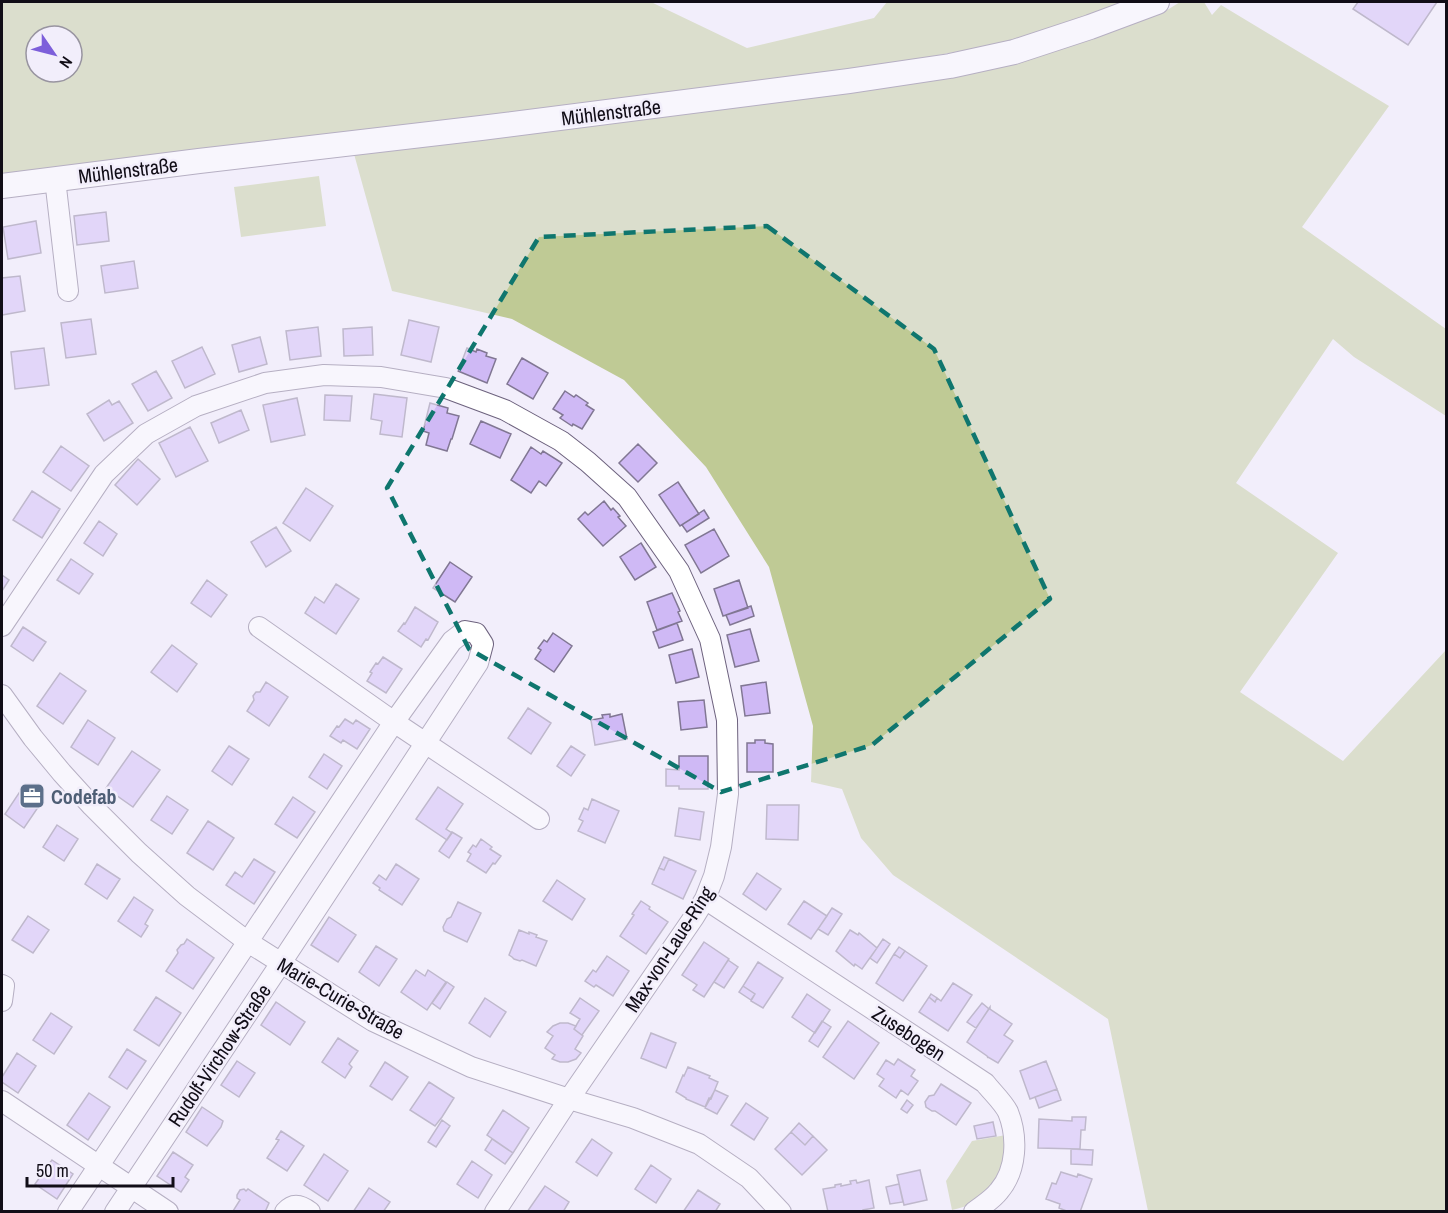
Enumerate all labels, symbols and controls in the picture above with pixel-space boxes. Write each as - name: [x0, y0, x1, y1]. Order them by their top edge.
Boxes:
- north arrow: [24, 24, 84, 84]
- text: N: [55, 52, 78, 73]
- street label: Mühlenstraße: [560, 92, 662, 132]
- street label: Mühlenstraße: [77, 150, 179, 190]
- office icon: Codefab: [17, 781, 47, 811]
- place label: Codefab: [51, 783, 117, 810]
- street label: Max-von-Laue-Ring: [618, 881, 720, 1017]
- street label: Marie-Curie-Straße: [273, 951, 409, 1045]
- street label: Rudolf-Virchow-Straße: [161, 978, 277, 1132]
- street label: Zusebogen: [867, 999, 951, 1067]
- scale bar: [27, 1150, 172, 1188]
- text: 50 m: [36, 1158, 69, 1183]

